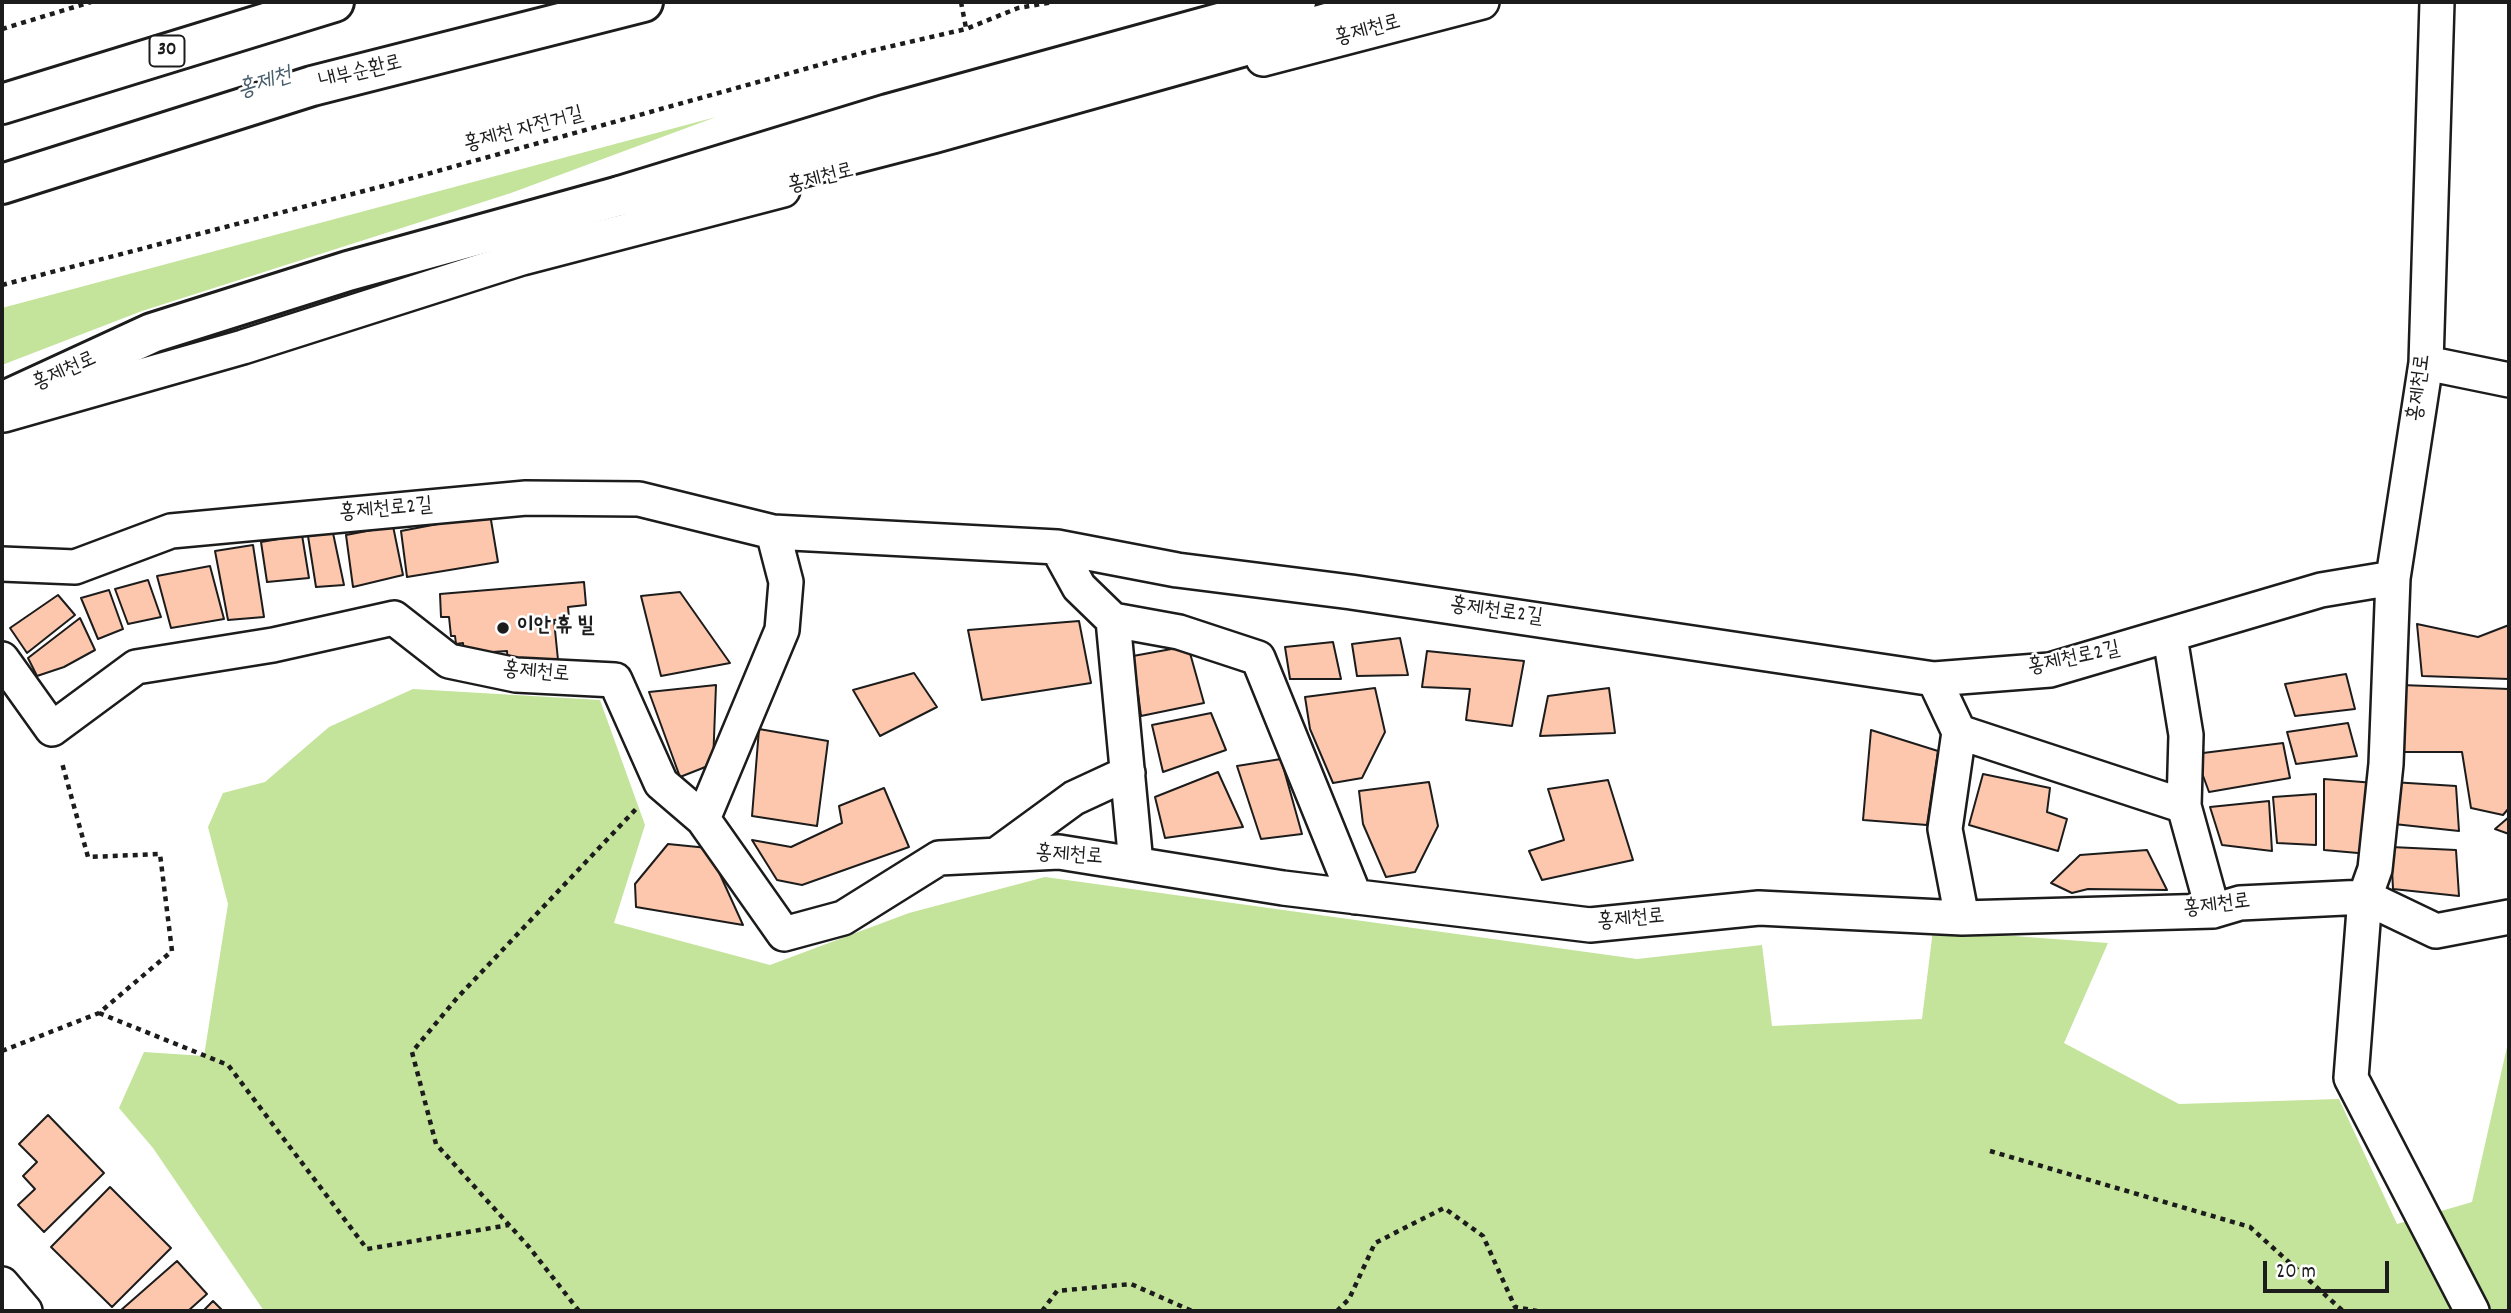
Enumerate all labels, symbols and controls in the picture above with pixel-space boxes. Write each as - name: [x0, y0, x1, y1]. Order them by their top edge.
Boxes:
- street label: 홍제천로: [1332, 11, 1404, 53]
- road number: 30: [150, 36, 184, 66]
- street label: 내부순환로: [317, 52, 405, 96]
- water label: 홍제천: [234, 63, 296, 107]
- street label: 홍제천 자전거길: [461, 103, 587, 159]
- street label: 홍제천로: [785, 160, 857, 200]
- street label: 홍제천로: [29, 348, 101, 398]
- street label: 홍제천로: [2404, 353, 2438, 423]
- street label: 홍제천로2길: [338, 494, 434, 528]
- street label: 홍제천로2길: [1448, 594, 1544, 632]
- place label: 이안 휴 빌: [517, 615, 594, 641]
- marker: 이안 휴 빌: [495, 620, 511, 636]
- street label: 홍제천로2길: [2026, 638, 2122, 682]
- street label: 홍제천로: [501, 659, 571, 689]
- street label: 홍제천로: [1034, 842, 1104, 872]
- street label: 홍제천로: [2182, 890, 2252, 924]
- street label: 홍제천로: [1596, 906, 1666, 936]
- scale bar: [2266, 1246, 2392, 1290]
- text: 20 m: [2276, 1258, 2316, 1288]

